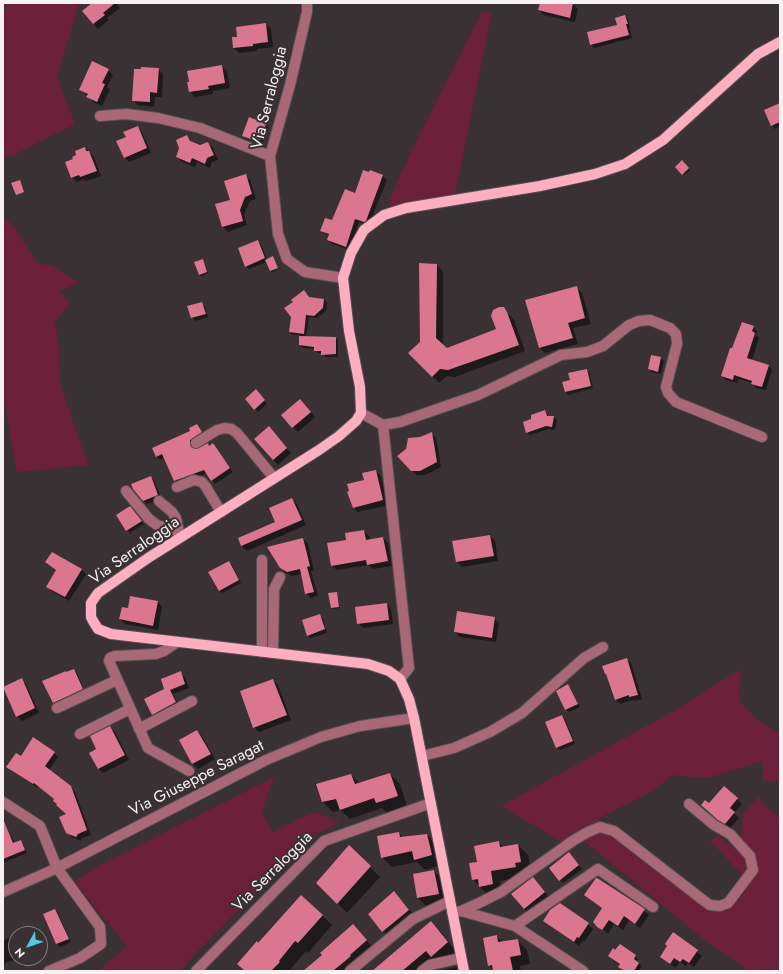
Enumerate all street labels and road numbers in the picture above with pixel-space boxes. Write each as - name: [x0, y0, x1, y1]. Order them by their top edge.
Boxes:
- street label: Via Serraloggia: [248, 45, 292, 151]
- street label: Via Serraloggia: [86, 513, 184, 589]
- street label: Via Giuseppe Saragat: [127, 737, 267, 821]
- street label: Via Serraloggia: [229, 828, 317, 916]

